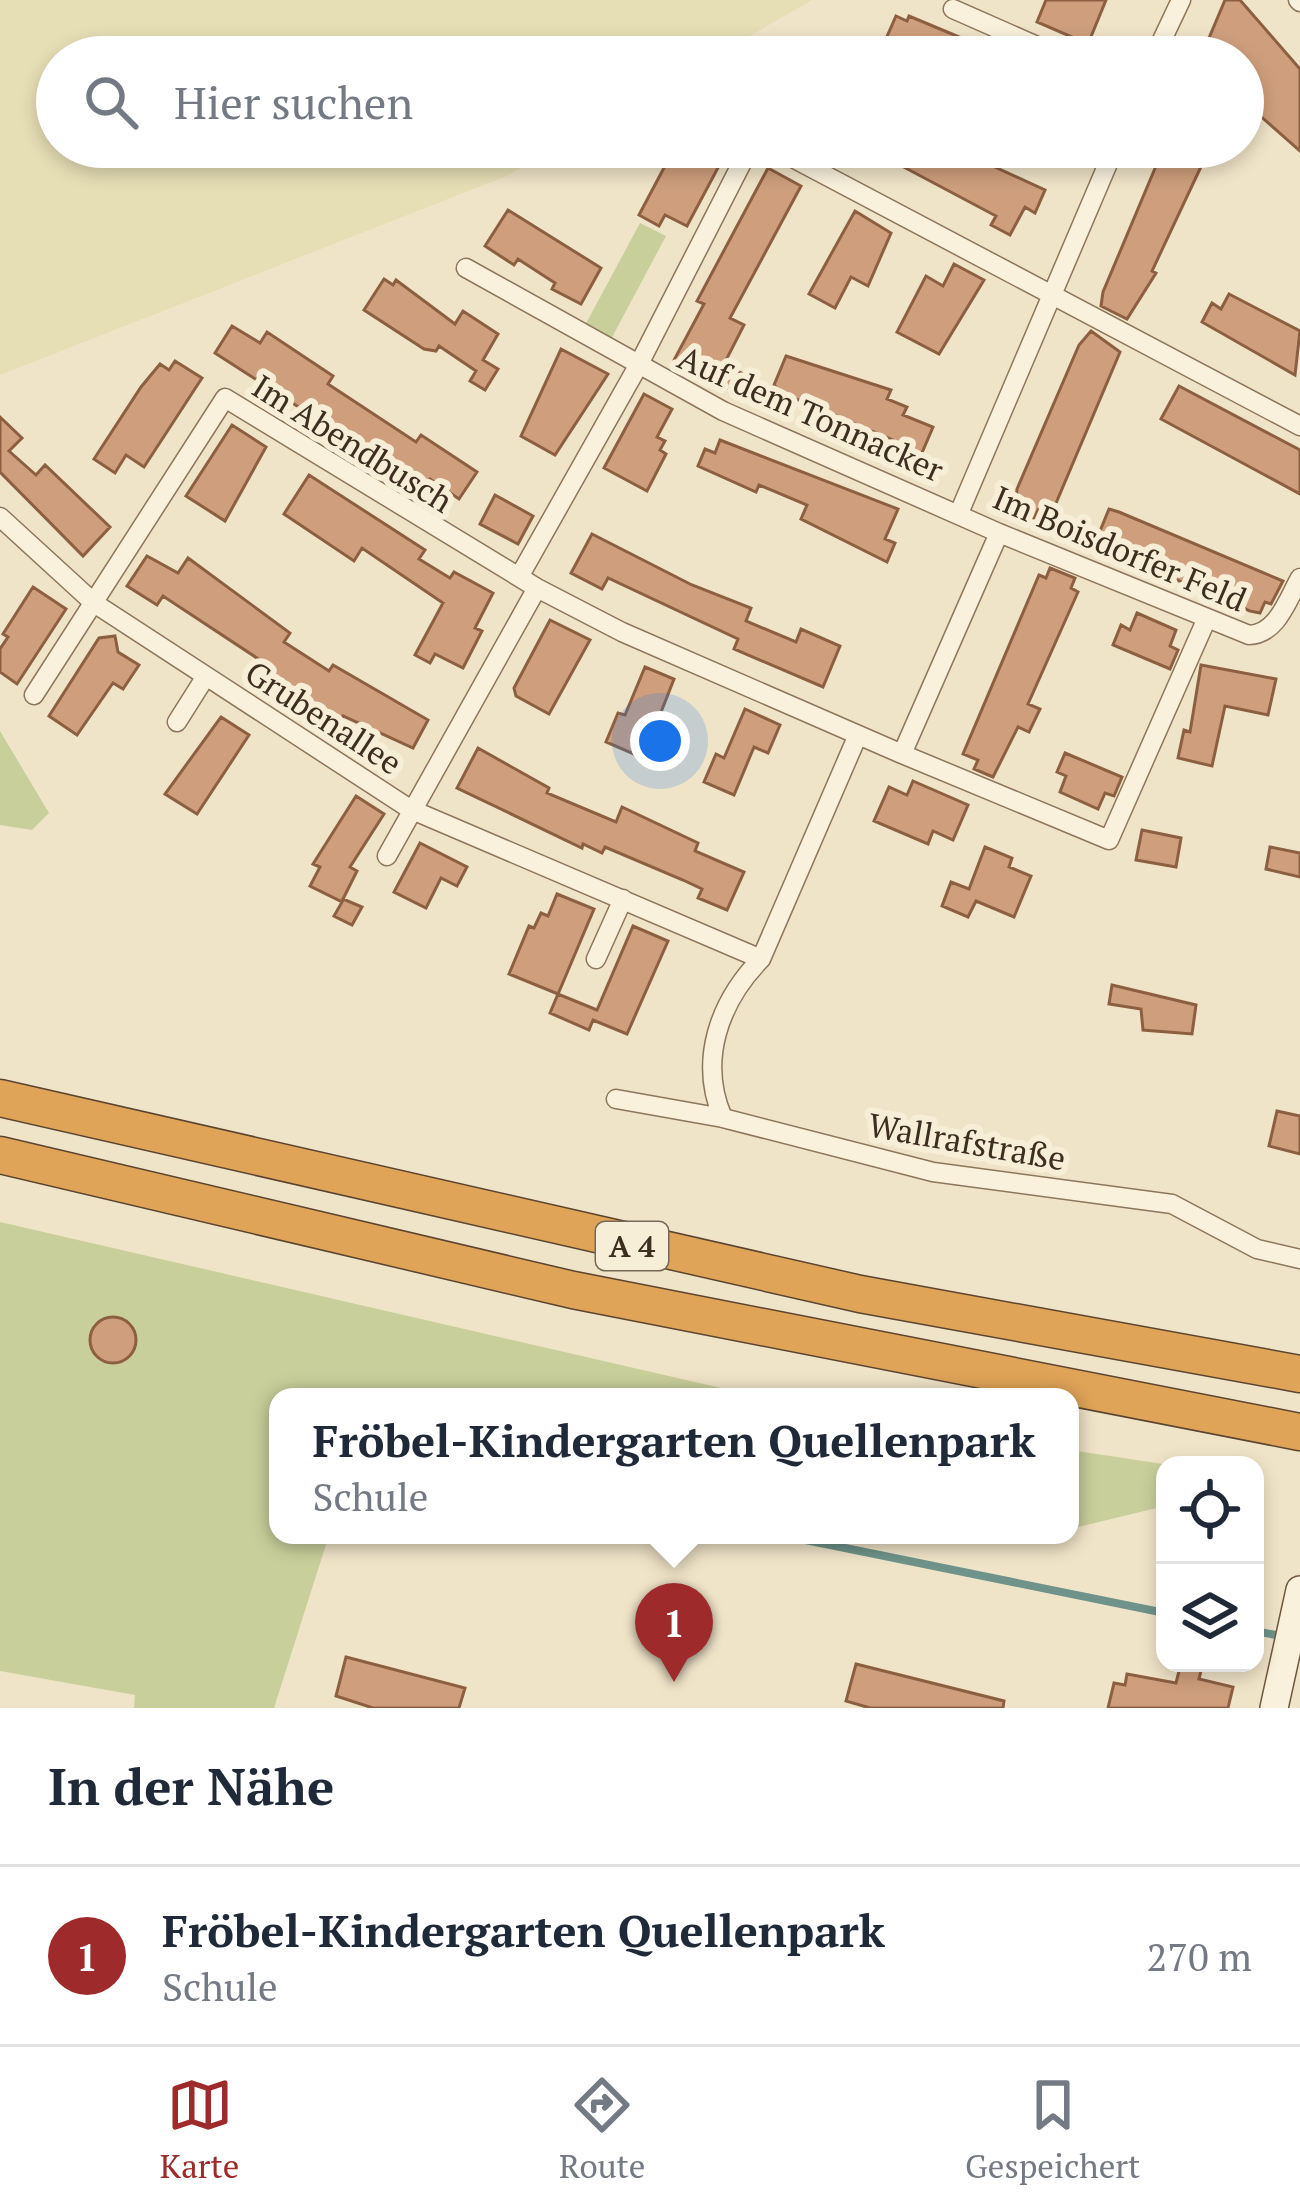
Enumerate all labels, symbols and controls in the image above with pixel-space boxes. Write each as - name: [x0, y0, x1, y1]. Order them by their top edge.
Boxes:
- search box: [36, 36, 1264, 168]
- icon: search: [78, 69, 144, 135]
- text: Hier suchen: [174, 72, 413, 132]
- street label: Auf dem Tonnacker: [672, 335, 951, 491]
- street label: Im Abendbusch: [245, 364, 461, 522]
- street label: Im Boisdorfer Feld: [987, 475, 1253, 621]
- street label: Grubenallee: [238, 650, 410, 784]
- your location: [630, 711, 690, 771]
- street label: Wallrafstraße: [865, 1103, 1069, 1179]
- road number: A 4: [596, 1222, 668, 1270]
- popup: [269, 1388, 1079, 1544]
- text: Fröbel-Kindergarten Quellenpark: [313, 1410, 1035, 1470]
- map controls: [1156, 1456, 1264, 1672]
- button: locate: [1156, 1456, 1264, 1564]
- text: Schule: [313, 1470, 428, 1522]
- button: layers: [1156, 1564, 1264, 1672]
- pin: 1: [635, 1583, 713, 1682]
- text: In der Nähe: [48, 1752, 334, 1820]
- text: Fröbel-Kindergarten Quellenpark: [162, 1900, 885, 1960]
- text: 1: [76, 1930, 98, 1982]
- text: 270 m: [1147, 1930, 1252, 1982]
- text: Schule: [162, 1960, 278, 2012]
- tab: Karte: [160, 2072, 239, 2187]
- tab: Route: [559, 2072, 645, 2187]
- tab: Gespeichert: [965, 2072, 1140, 2187]

